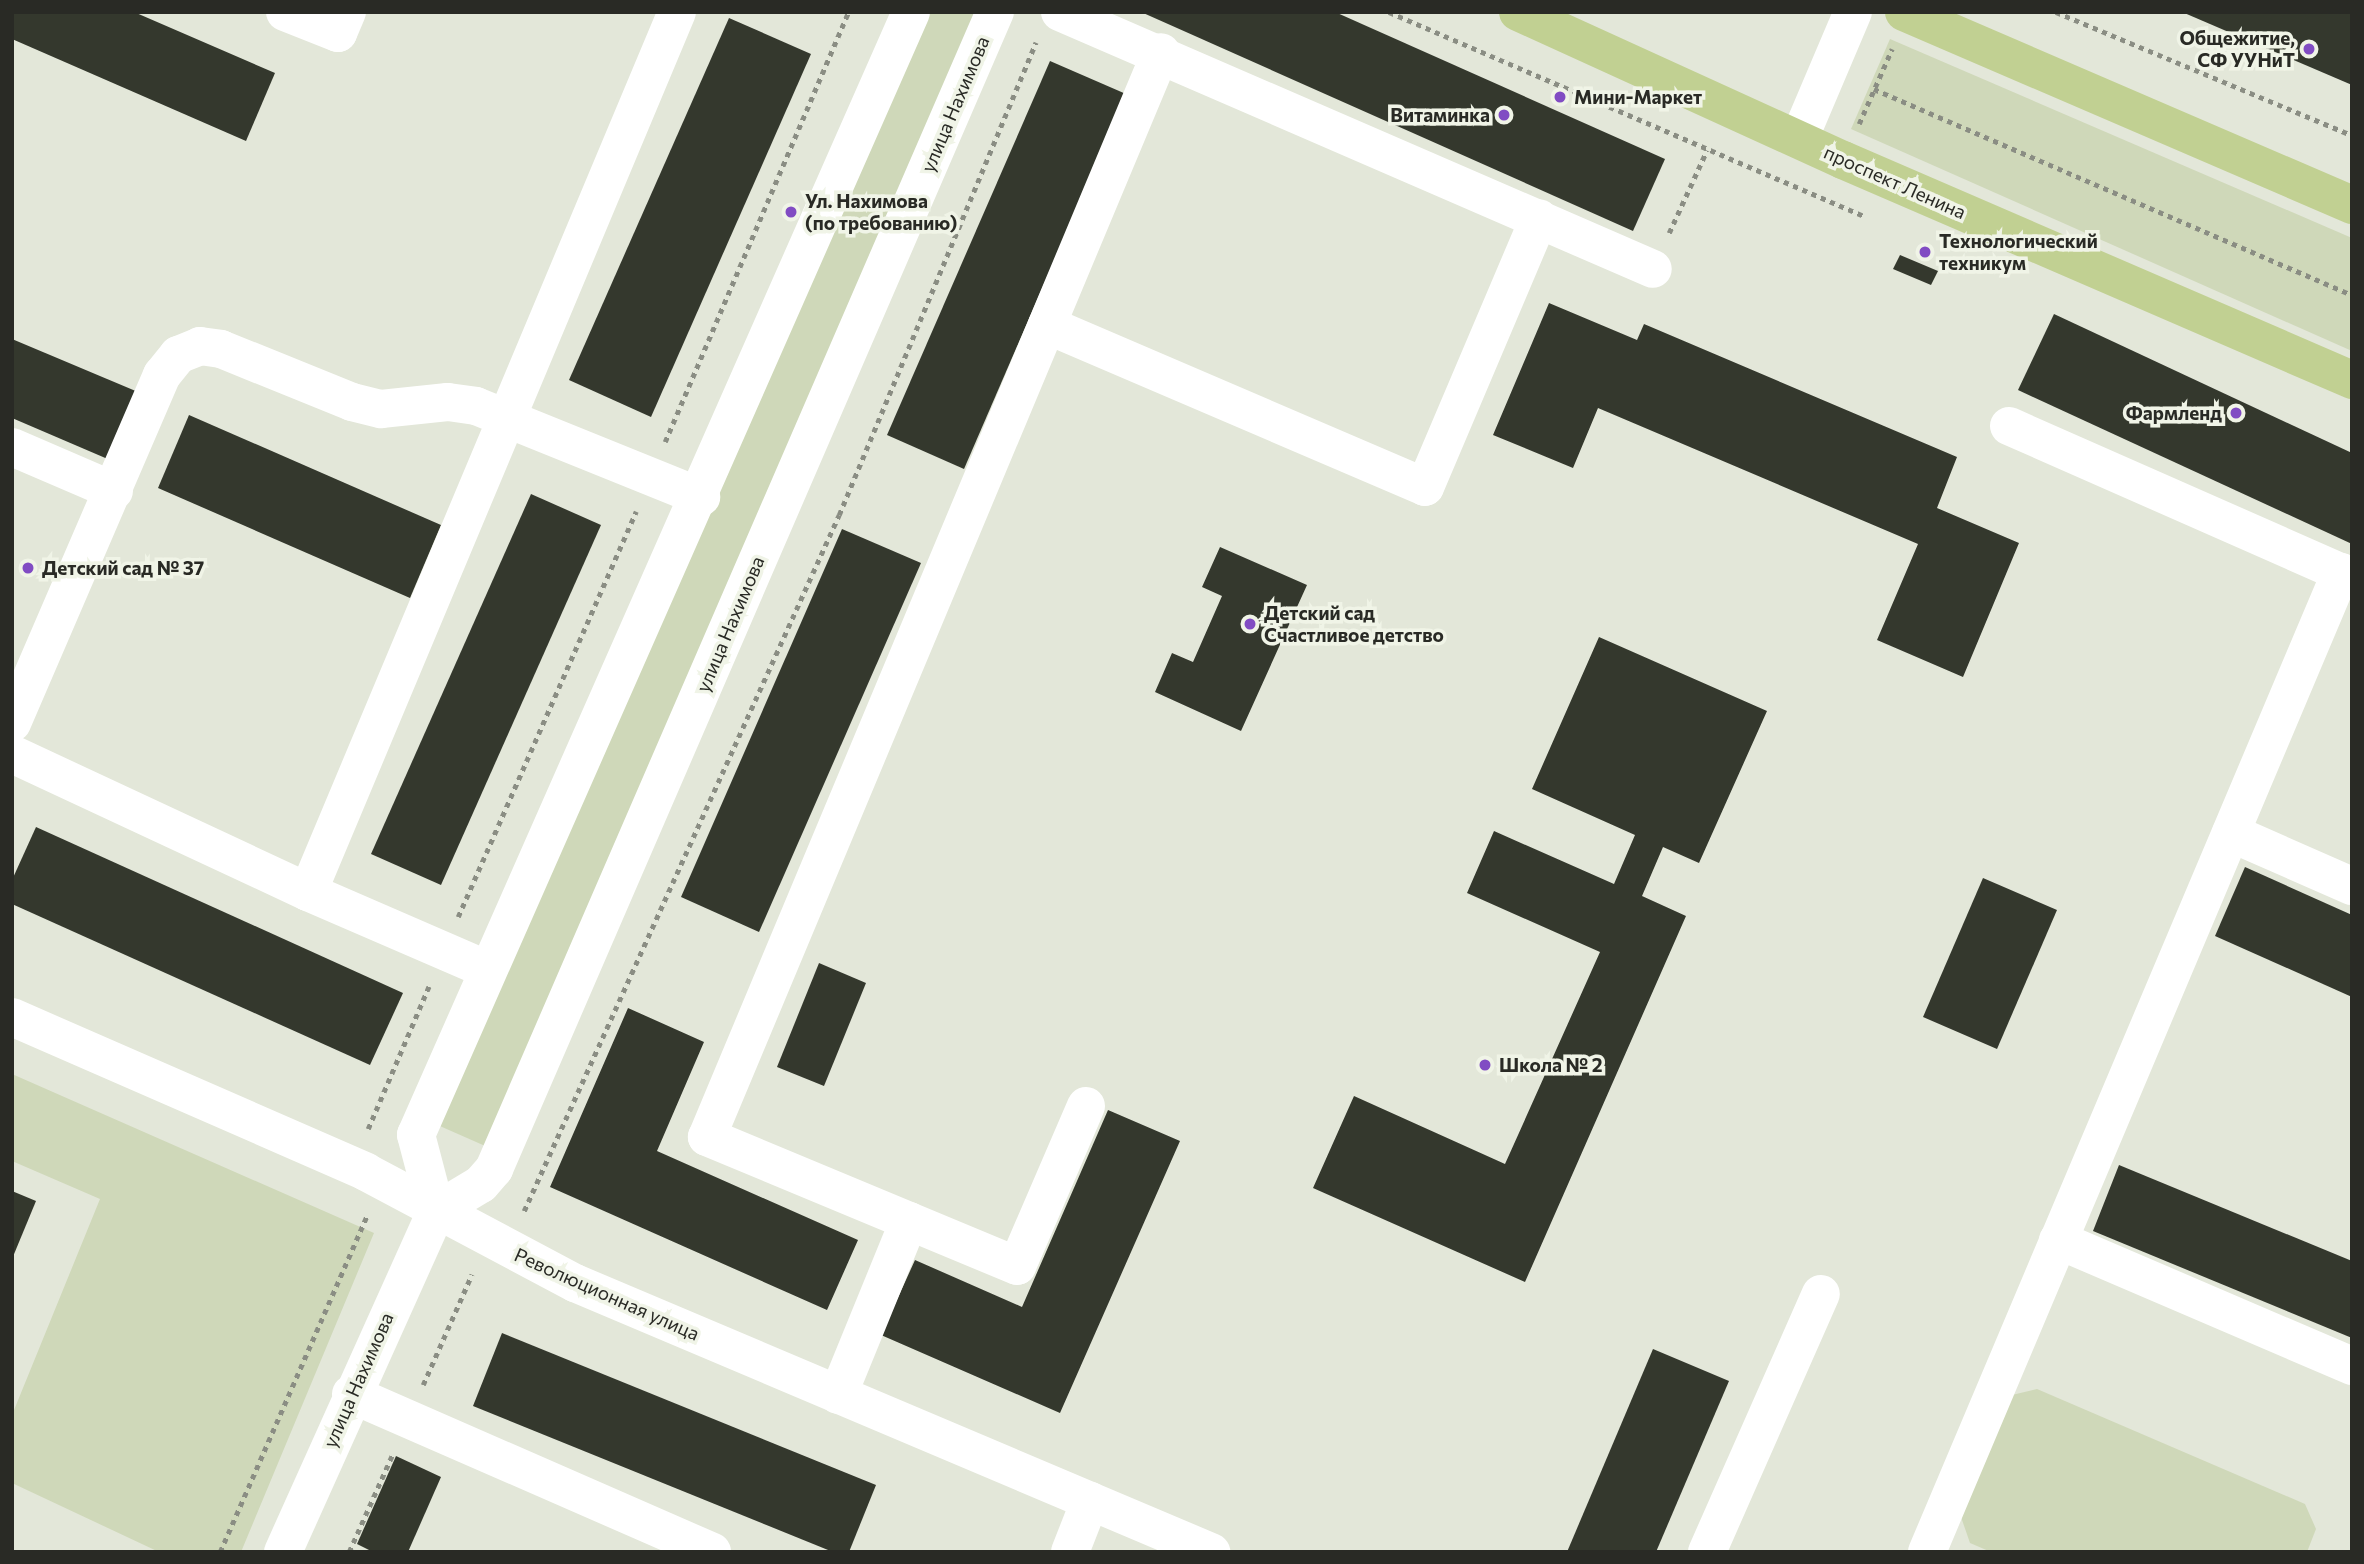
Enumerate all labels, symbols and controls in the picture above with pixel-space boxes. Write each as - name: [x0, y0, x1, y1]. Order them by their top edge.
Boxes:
- place label: Общежитие, СФ УУНиТ: [2179, 27, 2295, 71]
- street label: улица Нахимова: [916, 33, 994, 175]
- marker: Общежитие, СФ УУНиТ: [2301, 41, 2317, 57]
- place label: Мини-Маркет: [1574, 86, 1702, 108]
- marker: Мини-Маркет: [1552, 89, 1568, 105]
- place label: Витаминка: [1390, 104, 1490, 126]
- marker: Витаминка: [1496, 107, 1512, 123]
- street label: проспект Ленина: [1820, 140, 1970, 224]
- place label: Ул. Нахимова (по требованию): [805, 190, 957, 234]
- marker: Ул. Нахимова (по требованию): [783, 204, 799, 220]
- place label: Технологический техникум: [1939, 230, 2098, 274]
- marker: Технологический техникум: [1917, 244, 1933, 260]
- place label: Фармленд: [2126, 402, 2222, 424]
- marker: Фармленд: [2228, 405, 2244, 421]
- street label: улица Нахимова: [691, 553, 769, 695]
- place label: Детский сад № 37: [42, 557, 204, 579]
- marker: Детский сад № 37: [20, 560, 36, 576]
- place label: Детский сад Счастливое детство: [1264, 602, 1444, 646]
- marker: Детский сад Счастливое детство: [1242, 616, 1258, 632]
- place label: Школа № 2: [1499, 1054, 1603, 1076]
- marker: Школа № 2: [1477, 1057, 1493, 1073]
- street label: Революционная улица: [511, 1243, 703, 1345]
- street label: улица Нахимова: [318, 1309, 398, 1451]

